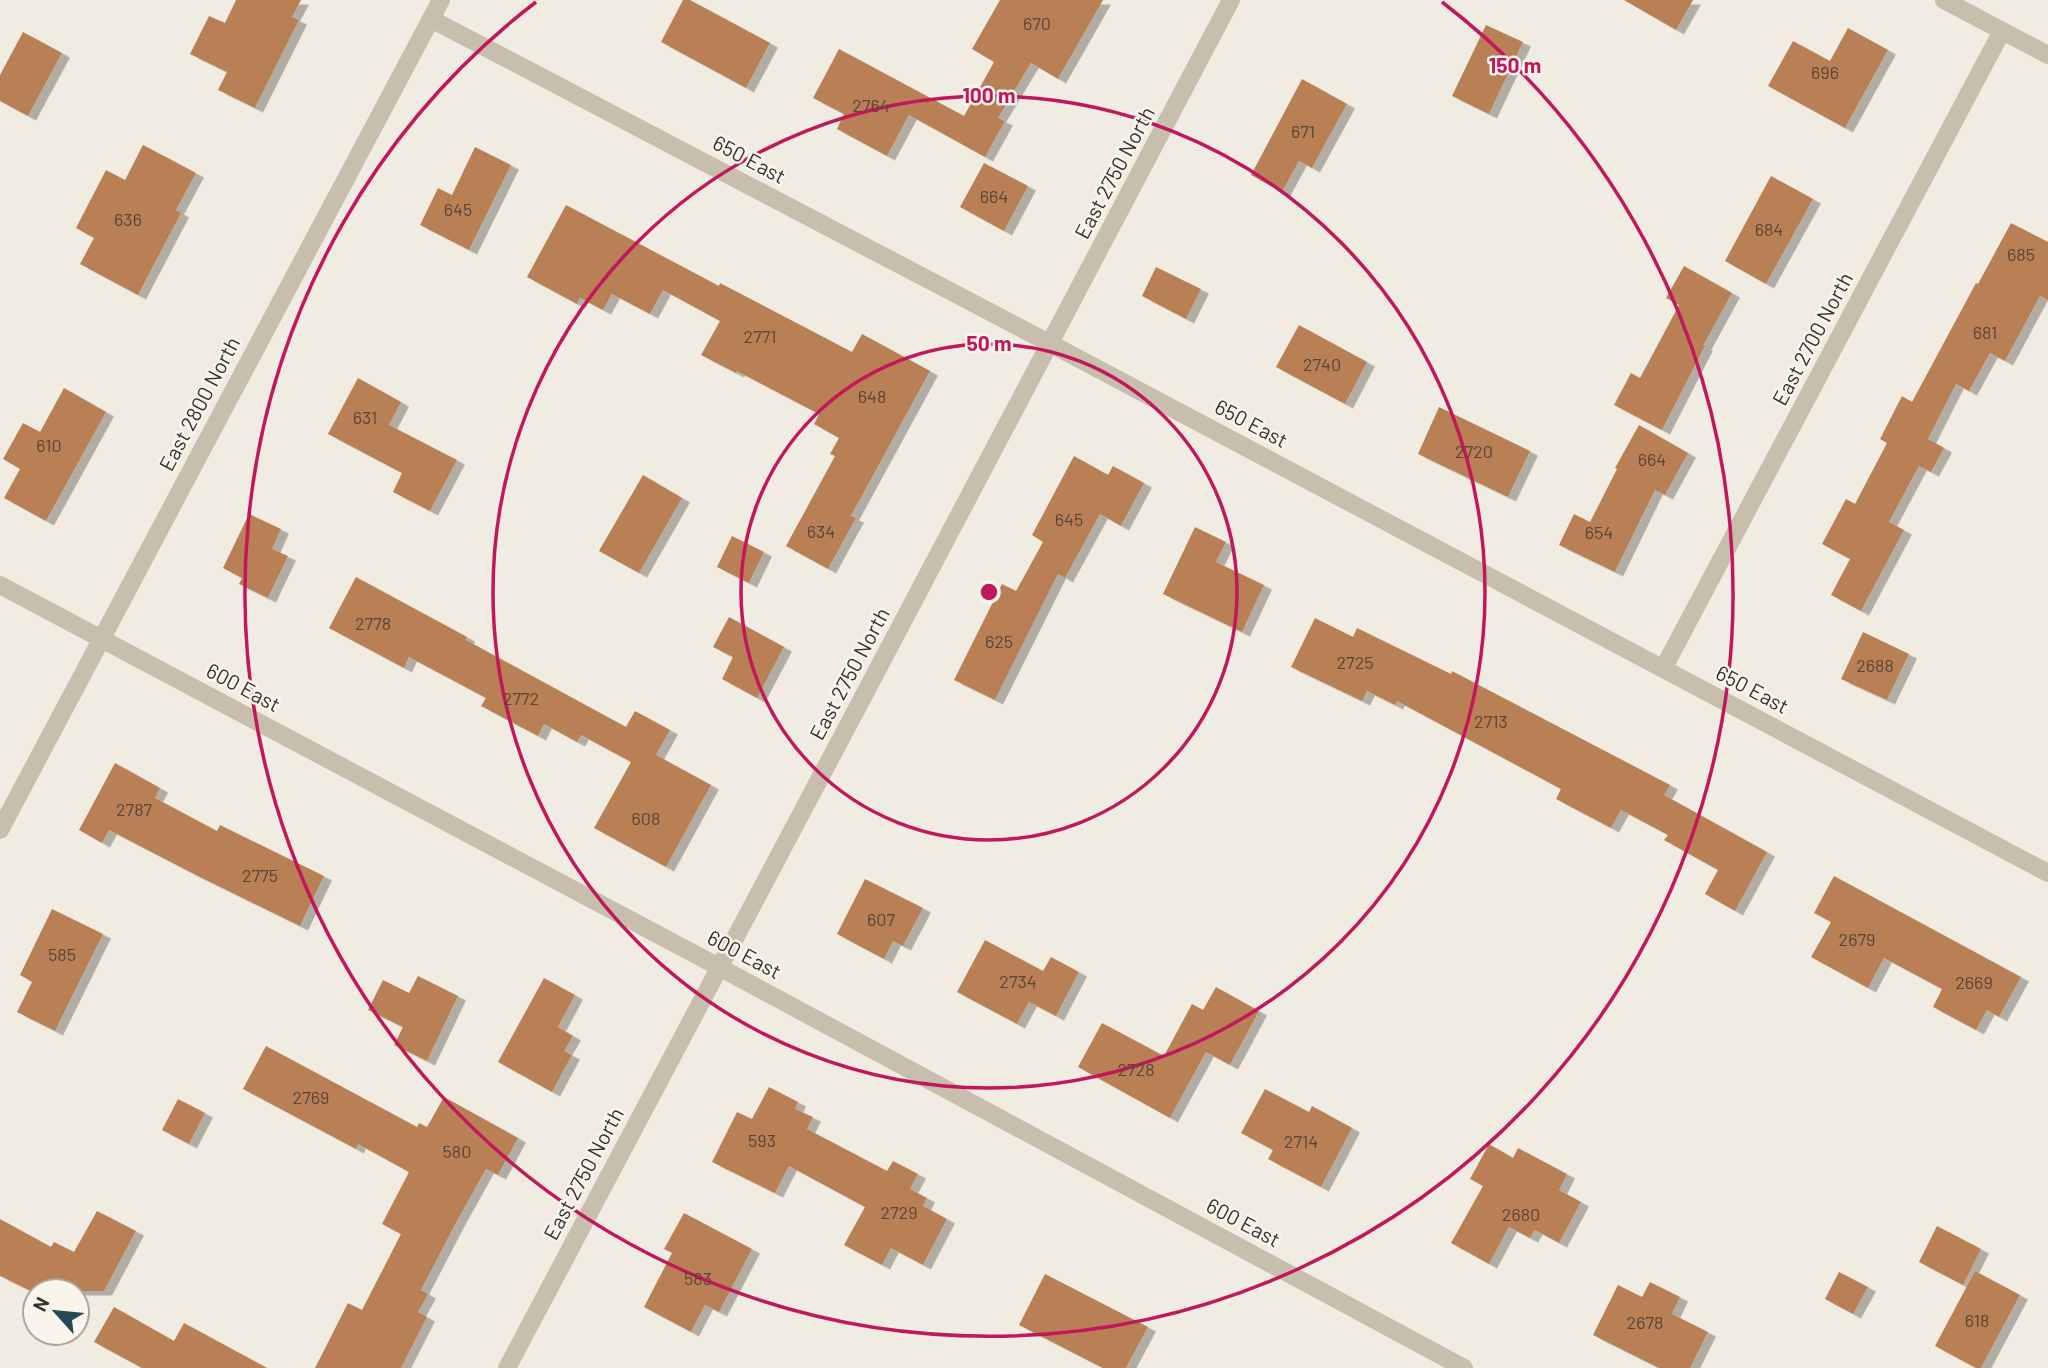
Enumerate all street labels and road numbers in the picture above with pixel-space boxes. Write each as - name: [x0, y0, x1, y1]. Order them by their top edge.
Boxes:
- street label: East 2750 North: [1068, 102, 1159, 243]
- street label: 650 East: [709, 129, 790, 188]
- street label: East 2700 North: [1766, 268, 1857, 409]
- street label: East 2800 North: [153, 332, 244, 475]
- street label: 650 East: [1211, 393, 1292, 452]
- street label: East 2750 North: [803, 603, 894, 744]
- street label: 600 East: [203, 657, 285, 716]
- street label: 650 East: [1712, 659, 1793, 718]
- street label: 600 East: [704, 924, 786, 983]
- street label: East 2750 North: [537, 1103, 628, 1244]
- street label: 600 East: [1203, 1192, 1285, 1251]

